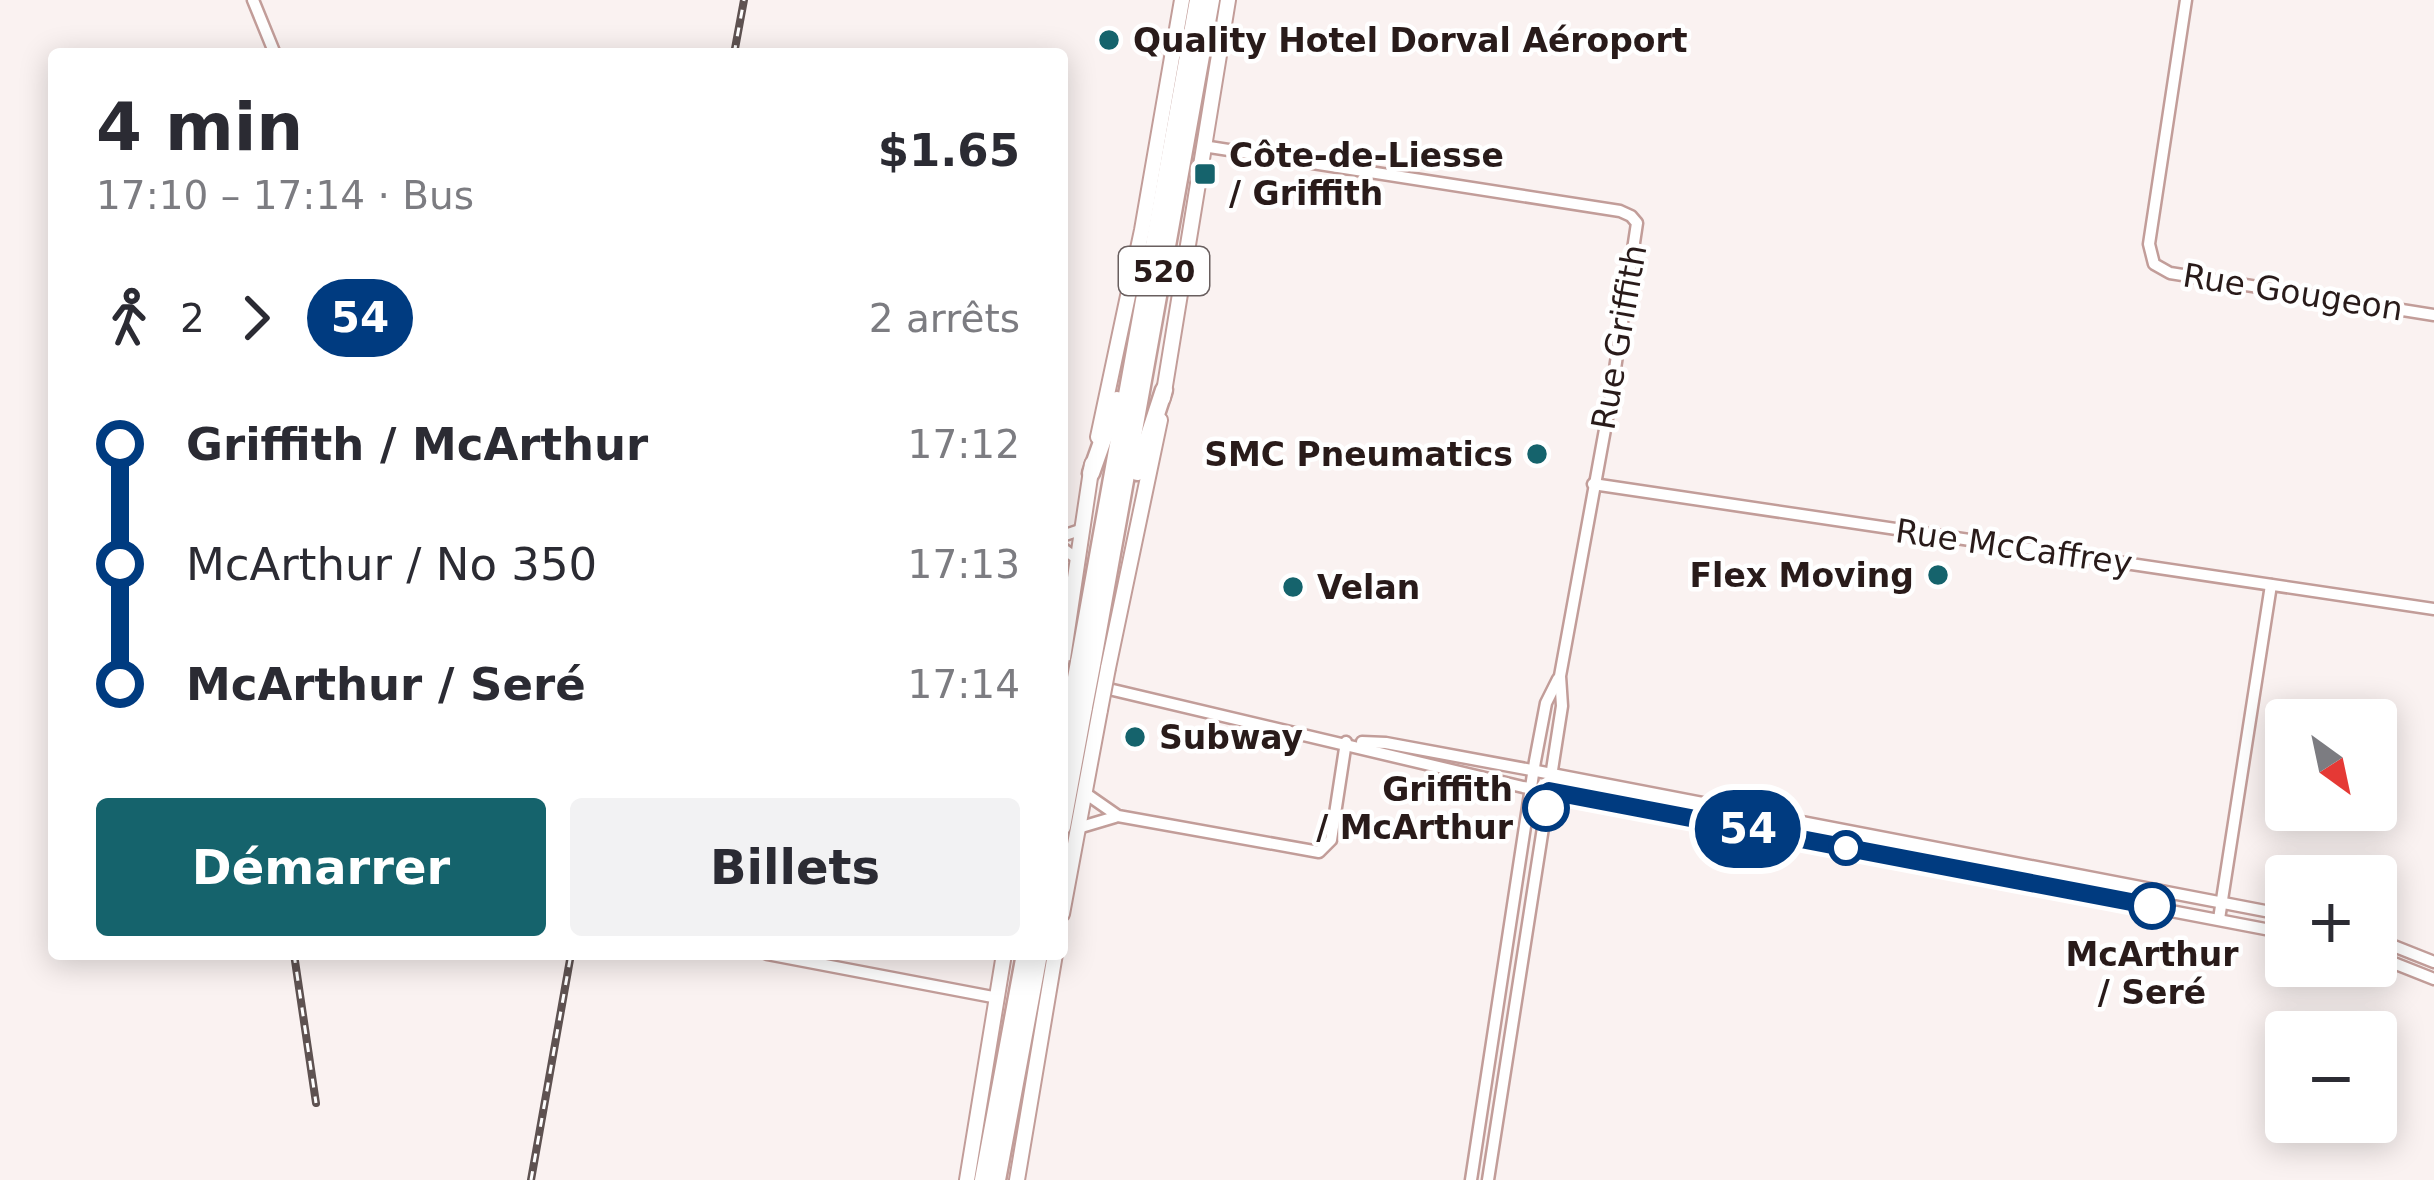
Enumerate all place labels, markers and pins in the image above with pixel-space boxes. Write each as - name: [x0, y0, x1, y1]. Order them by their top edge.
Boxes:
- place label: Quality Hotel Dorval Aéroport: [1133, 21, 1688, 60]
- marker: Quality Hotel Dorval Aéroport: [1096, 27, 1122, 53]
- place label: Côte-de-Liesse / Griffith: [1229, 136, 1504, 213]
- marker: Côte-de-Liesse / Griffith: [1192, 161, 1218, 187]
- place label: SMC Pneumatics: [1204, 435, 1513, 474]
- marker: SMC Pneumatics: [1524, 441, 1550, 467]
- place label: Flex Moving: [1690, 556, 1914, 595]
- marker: Flex Moving: [1925, 562, 1951, 588]
- place label: Velan: [1317, 568, 1420, 607]
- marker: Velan: [1280, 574, 1306, 600]
- place label: Subway: [1159, 718, 1303, 757]
- marker: Subway: [1122, 724, 1148, 750]
- place label: Griffith / McArthur: [1316, 770, 1514, 847]
- marker: Griffith / McArthur: [1524, 786, 1568, 830]
- unlabelled marker: [1830, 832, 1862, 864]
- marker: McArthur / Seré: [2130, 884, 2174, 928]
- place label: McArthur / Seré: [2065, 935, 2239, 1012]

